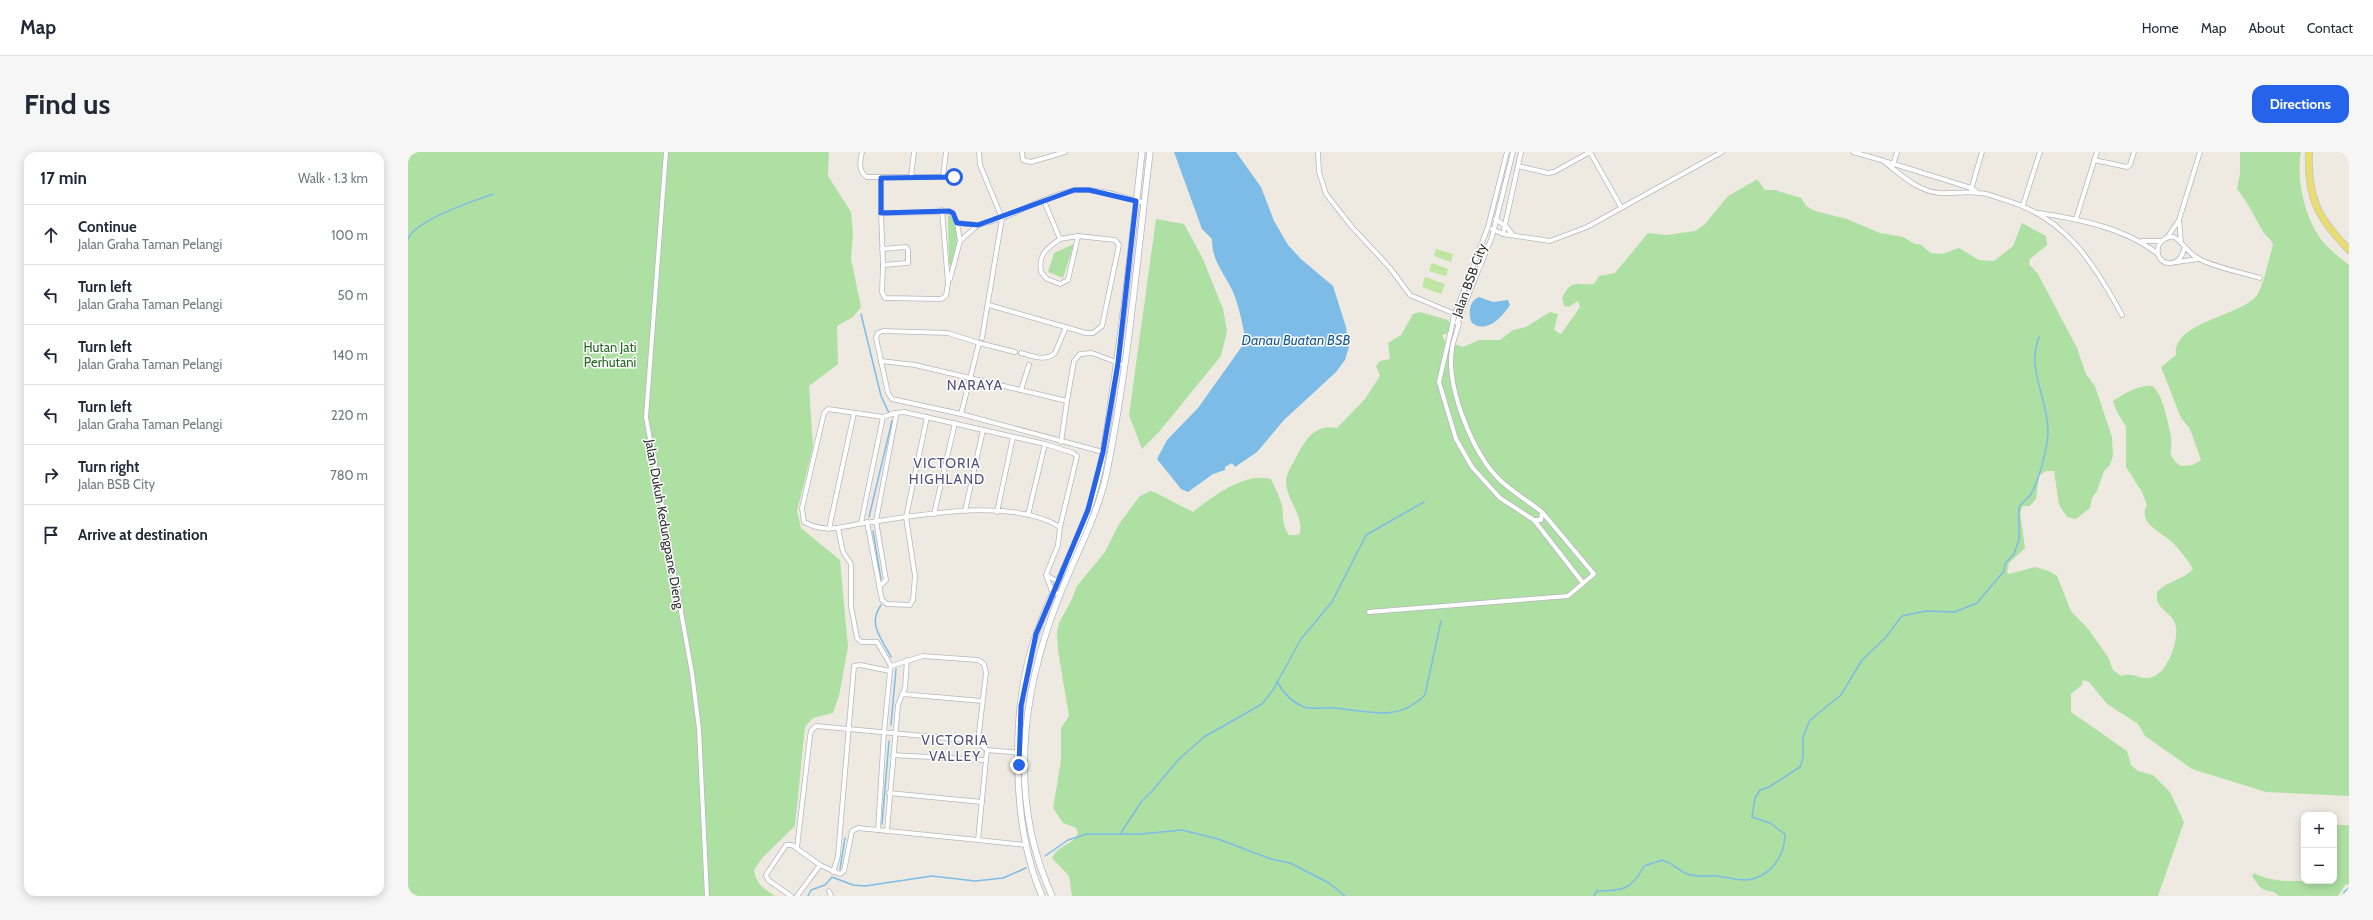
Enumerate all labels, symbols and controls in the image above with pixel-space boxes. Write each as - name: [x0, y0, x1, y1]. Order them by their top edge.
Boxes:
- text: Map: [20, 16, 56, 39]
- text: Home: [2142, 19, 2179, 37]
- text: Map: [2201, 19, 2226, 37]
- text: About: [2248, 19, 2285, 37]
- text: Contact: [2307, 19, 2353, 37]
- button: Directions: [2252, 85, 2349, 123]
- text: Find us: [24, 87, 110, 121]
- text: 17 min: [40, 168, 87, 188]
- route start: [945, 168, 963, 186]
- text: Walk · 1.3 km: [298, 170, 368, 186]
- text: Continue: [78, 218, 137, 236]
- icon: ahead: [40, 224, 62, 246]
- text: 100 m: [331, 227, 368, 243]
- text: Jalan Graha Taman Pelangi: [78, 236, 222, 252]
- street label: Jalan BSB City: [1448, 241, 1490, 320]
- text: Turn left: [78, 278, 132, 296]
- icon: left: [40, 284, 62, 306]
- text: 50 m: [338, 287, 368, 303]
- text: Jalan Graha Taman Pelangi: [78, 296, 222, 312]
- water label: Danau Buatan BSB: [1242, 331, 1350, 349]
- text: Turn left: [78, 338, 132, 356]
- park label: Hutan Jati Perhutani: [583, 339, 637, 370]
- icon: left: [40, 344, 62, 366]
- text: 140 m: [333, 347, 368, 363]
- text: Jalan Graha Taman Pelangi: [78, 356, 222, 372]
- district label: NARAYA: [947, 376, 1003, 394]
- text: Turn left: [78, 398, 132, 416]
- icon: left: [40, 404, 62, 426]
- text: 220 m: [331, 407, 368, 423]
- text: Jalan Graha Taman Pelangi: [78, 416, 222, 432]
- street label: Jalan Dukuh Kedungpane Dieng: [642, 437, 688, 611]
- district label: VICTORIA HIGHLAND: [909, 454, 985, 488]
- text: Turn right: [78, 458, 139, 476]
- icon: right: [40, 464, 62, 486]
- text: 780 m: [330, 467, 368, 483]
- text: Jalan BSB City: [78, 476, 155, 492]
- icon: arrive: [40, 524, 62, 546]
- text: Arrive at destination: [78, 526, 208, 544]
- district label: VICTORIA VALLEY: [921, 731, 989, 765]
- route end: [1010, 756, 1028, 774]
- map controls: [2301, 812, 2337, 884]
- button: +: [2301, 812, 2337, 848]
- button: −: [2301, 848, 2337, 884]

